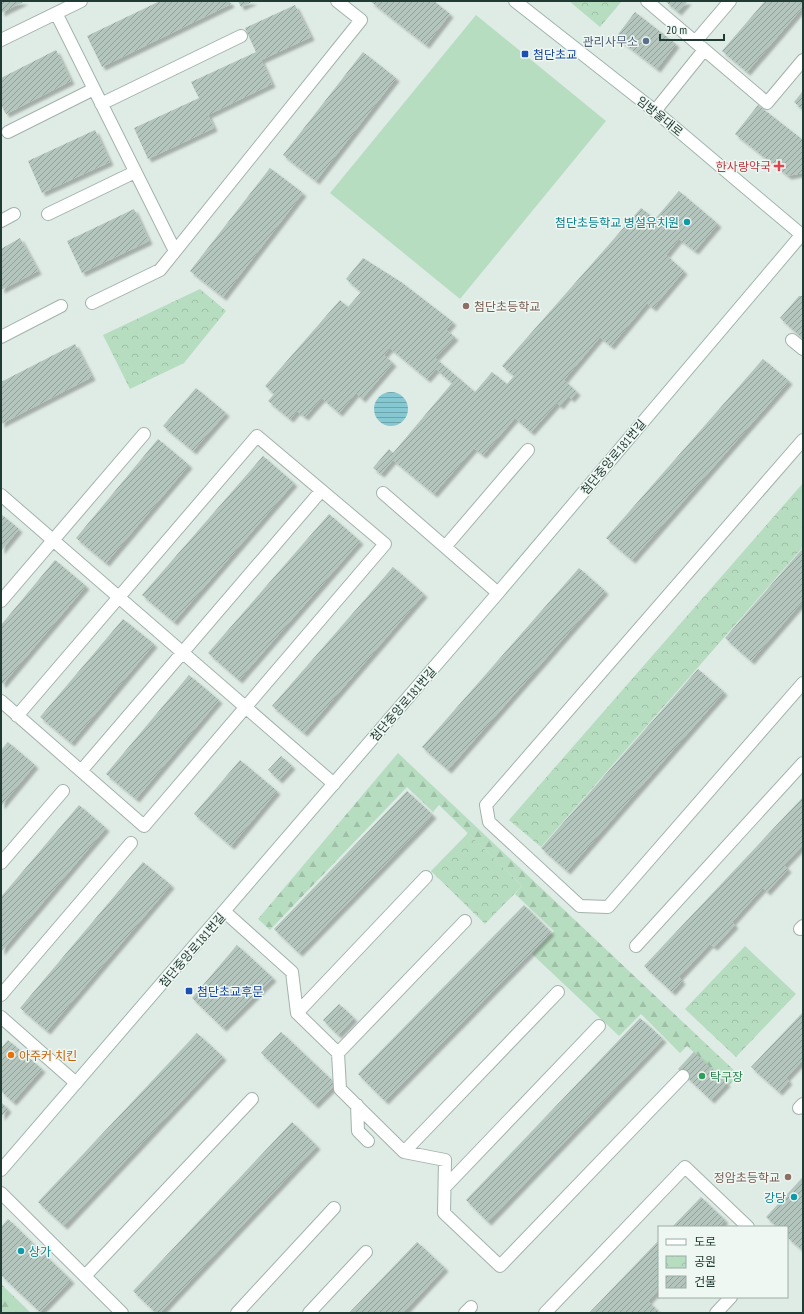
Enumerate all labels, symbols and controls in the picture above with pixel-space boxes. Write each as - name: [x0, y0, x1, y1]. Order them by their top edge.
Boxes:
- scale bar: [660, 16, 724, 42]
- text: 20 m: [666, 22, 687, 37]
- place label: 관리사무소: [583, 34, 638, 49]
- marker: 관리사무소: [641, 36, 651, 46]
- place label: 첨단초교: [533, 47, 577, 62]
- marker: 첨단초교: [520, 49, 530, 59]
- street label: 임방울대로: [634, 93, 686, 139]
- place label: 한사랑약국: [716, 159, 771, 174]
- marker: 한사랑약국: [774, 161, 784, 171]
- place label: 첨단초등학교 병설유치원: [555, 215, 679, 230]
- marker: 첨단초등학교 병설유치원: [682, 217, 692, 227]
- place label: 첨단초등학교: [474, 299, 540, 314]
- marker: 첨단초등학교: [461, 301, 471, 311]
- street label: 첨단중앙로181번길: [577, 416, 649, 498]
- street label: 첨단중앙로181번길: [367, 664, 439, 744]
- street label: 첨단중앙로181번길: [156, 910, 228, 990]
- place label: 첨단초교후문: [197, 984, 263, 999]
- marker: 첨단초교후문: [184, 986, 194, 996]
- place label: 아주커 치킨: [19, 1048, 77, 1063]
- marker: 아주커 치킨: [6, 1050, 16, 1060]
- place label: 탁구장: [710, 1069, 743, 1084]
- marker: 탁구장: [697, 1071, 707, 1081]
- place label: 정암초등학교: [714, 1170, 780, 1185]
- marker: 정암초등학교: [783, 1172, 793, 1182]
- place label: 강당: [764, 1190, 786, 1205]
- marker: 강당: [789, 1192, 799, 1202]
- legend: [658, 1226, 788, 1298]
- text: 도로: [694, 1234, 716, 1249]
- place label: 상가: [29, 1244, 51, 1259]
- marker: 상가: [16, 1246, 26, 1256]
- text: 공원: [694, 1254, 716, 1269]
- text: 건물: [694, 1274, 716, 1289]

